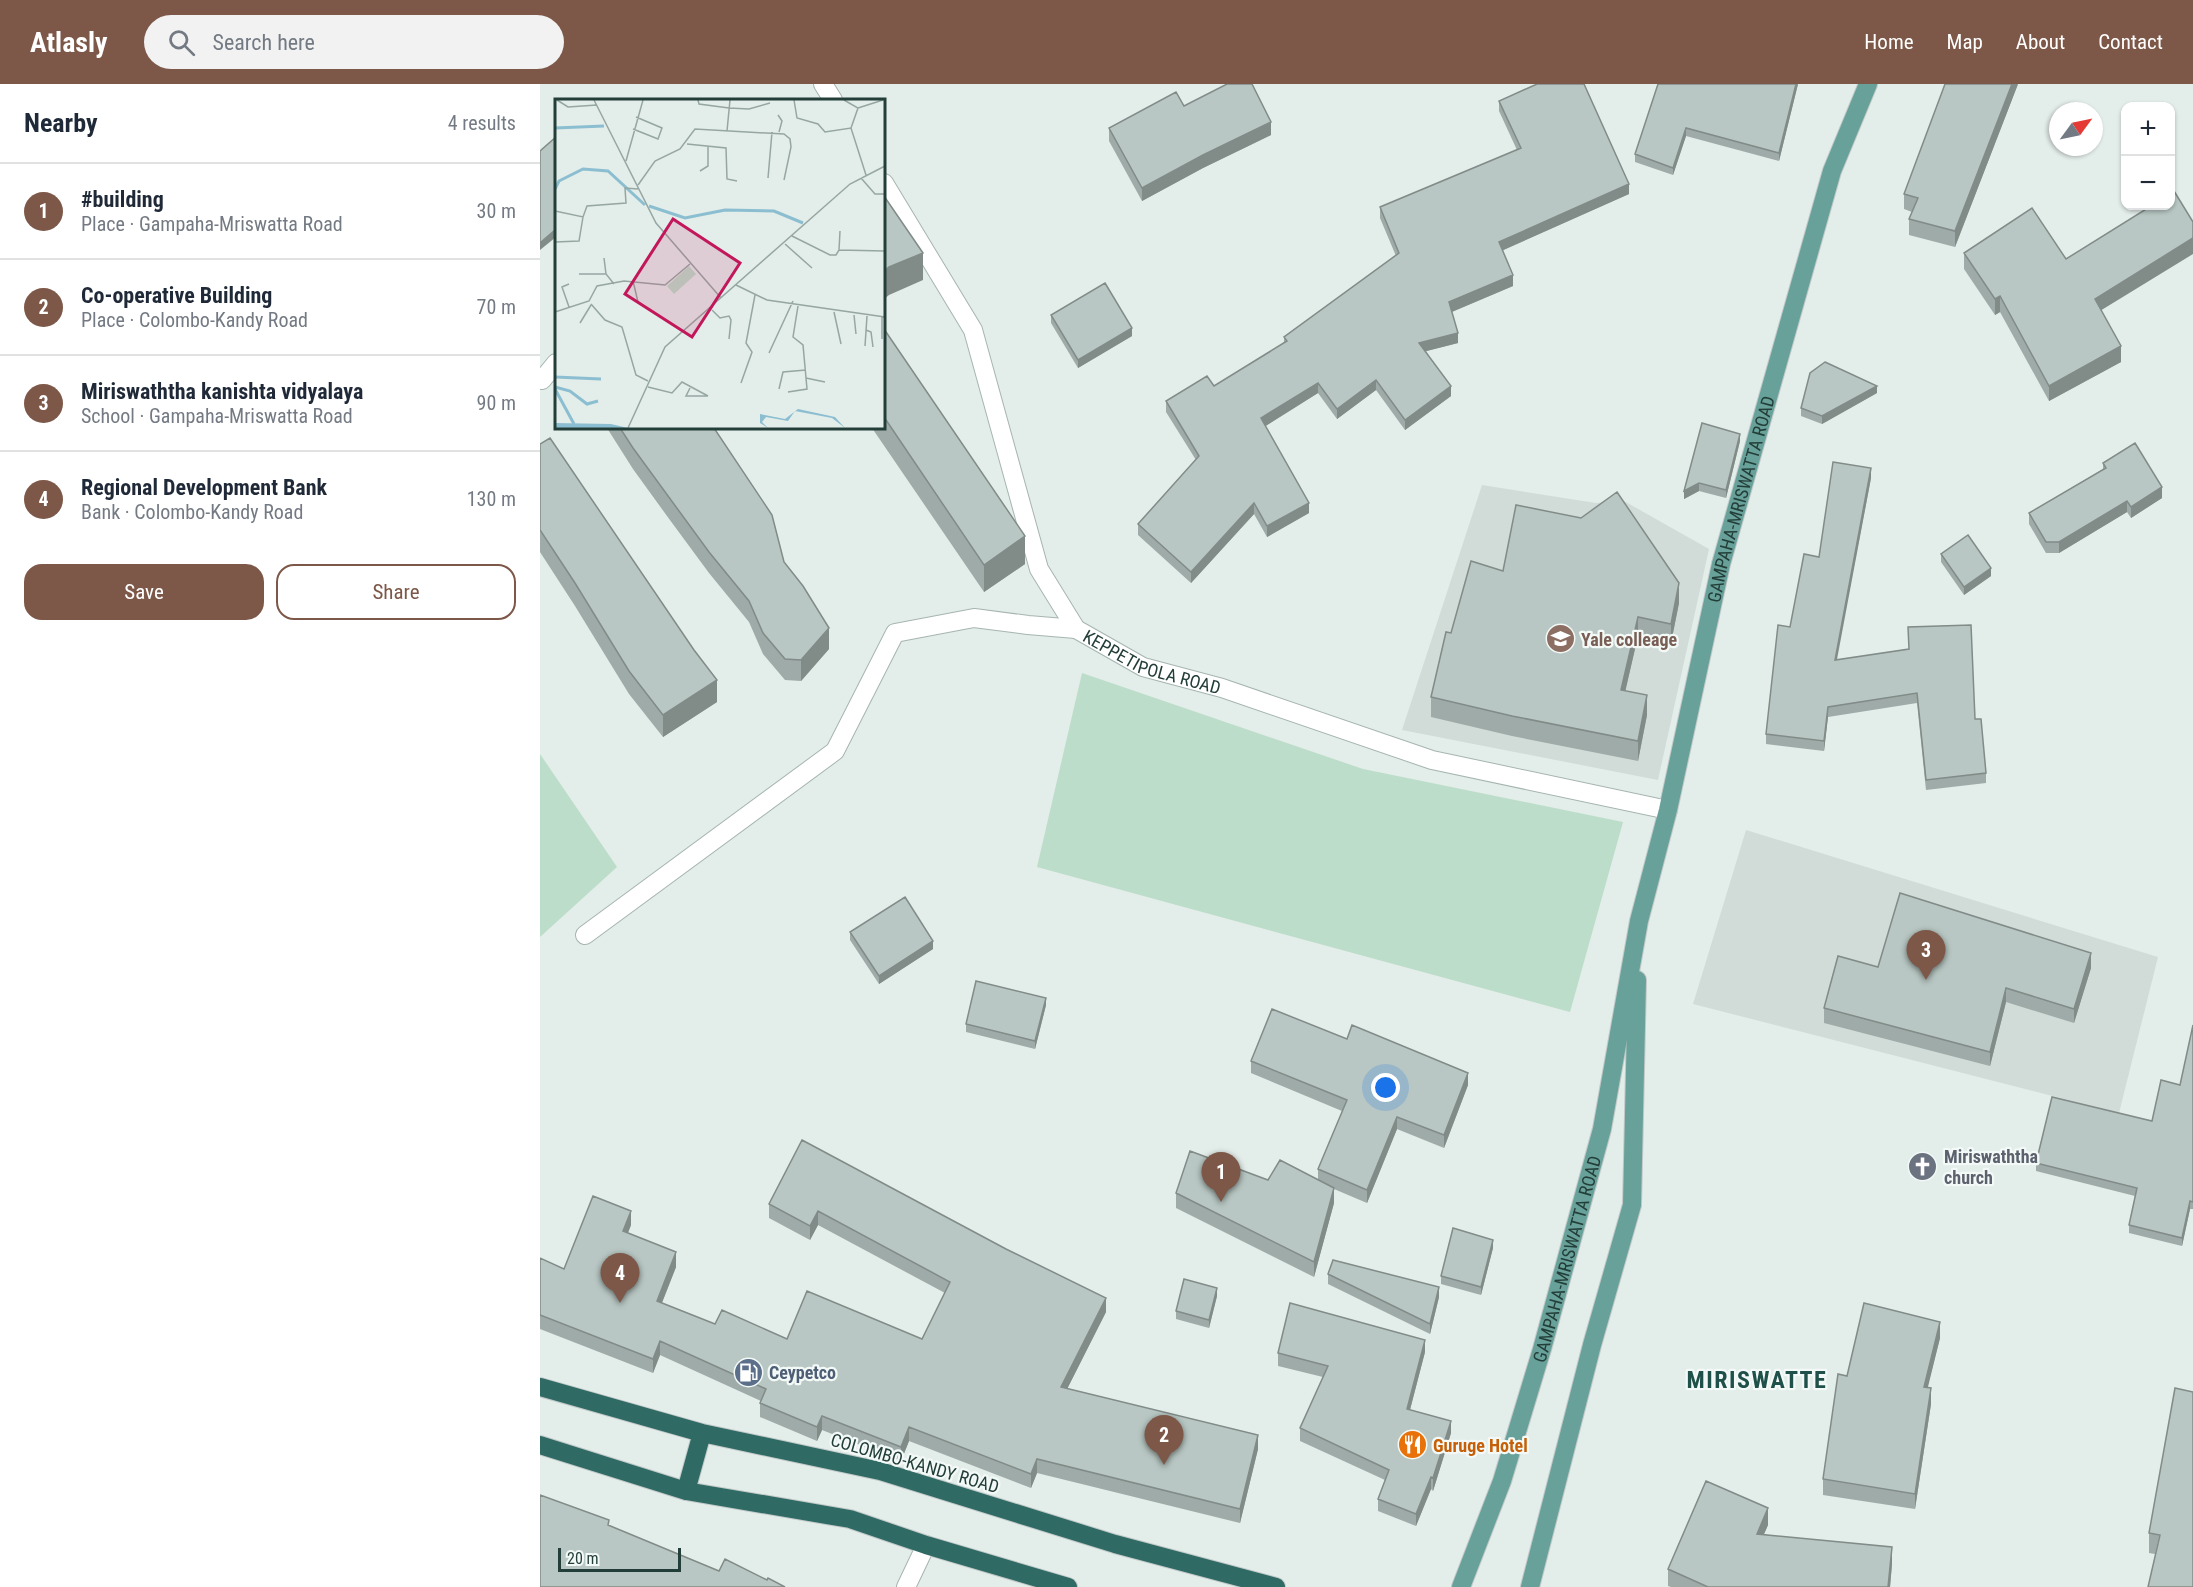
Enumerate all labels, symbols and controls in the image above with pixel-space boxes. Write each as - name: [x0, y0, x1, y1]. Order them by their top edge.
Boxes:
- search box: [144, 15, 564, 69]
- text: Atlasly: [30, 26, 108, 59]
- icon: search: [165, 26, 198, 59]
- text: Search here: [213, 30, 315, 55]
- text: Home: [1864, 30, 1914, 54]
- text: Map: [1947, 30, 1983, 54]
- text: About: [2016, 30, 2065, 54]
- text: Contact: [2098, 30, 2163, 54]
- inset map: [555, 99, 885, 429]
- north arrow: [2049, 102, 2103, 156]
- map controls: [2121, 102, 2175, 210]
- button: +: [2121, 102, 2175, 156]
- text: Nearby: [24, 108, 98, 138]
- text: 4 results: [448, 111, 516, 135]
- button: −: [2121, 156, 2175, 210]
- text: #building: [81, 187, 164, 212]
- text: 1: [38, 199, 49, 223]
- text: 30 m: [477, 199, 516, 223]
- text: Place · Gampaha-Mriswatta Road: [81, 212, 343, 236]
- text: Co-operative Building: [81, 283, 272, 308]
- text: 2: [38, 295, 49, 319]
- text: 70 m: [477, 295, 516, 319]
- text: Place · Colombo-Kandy Road: [81, 308, 308, 332]
- text: Miriswaththa kanishta vidyalaya: [81, 379, 363, 404]
- text: 3: [38, 391, 49, 415]
- text: 90 m: [477, 391, 516, 415]
- street label: GAMPAHA-MRISWATTA ROAD: [1703, 393, 1778, 604]
- text: School · Gampaha-Mriswatta Road: [81, 404, 353, 428]
- text: Regional Development Bank: [81, 475, 327, 500]
- text: 4: [38, 487, 49, 511]
- text: 130 m: [467, 487, 516, 511]
- text: Bank · Colombo-Kandy Road: [81, 500, 303, 524]
- button: Save: [24, 564, 264, 620]
- button: Share: [276, 564, 516, 620]
- school or university icon: Yale colleage: [1544, 623, 1576, 655]
- street label: KEPPETIPOLA ROAD: [1080, 625, 1223, 698]
- place label: Yale colleage: [1581, 629, 1677, 650]
- pin: 3: [1906, 930, 1946, 980]
- your location: [1371, 1073, 1400, 1102]
- place label: Miriswaththa church: [1944, 1146, 2038, 1188]
- church icon: Miriswaththa church: [1907, 1150, 1939, 1182]
- pin: 1: [1202, 1152, 1240, 1202]
- street label: GAMPAHA-MRISWATTA ROAD: [1528, 1153, 1605, 1365]
- pin: 4: [600, 1254, 640, 1303]
- fuel station icon: Ceypetco: [732, 1356, 764, 1388]
- place label: Ceypetco: [769, 1362, 836, 1383]
- district label: MIRISWATTE: [1687, 1366, 1827, 1394]
- pin: 2: [1144, 1416, 1184, 1465]
- street label: COLOMBO-KANDY ROAD: [828, 1429, 1002, 1497]
- restaurant icon: Guruge Hotel: [1396, 1429, 1428, 1461]
- place label: Guruge Hotel: [1433, 1435, 1528, 1456]
- scale bar: [558, 1545, 681, 1572]
- text: 20 m: [567, 1549, 599, 1568]

